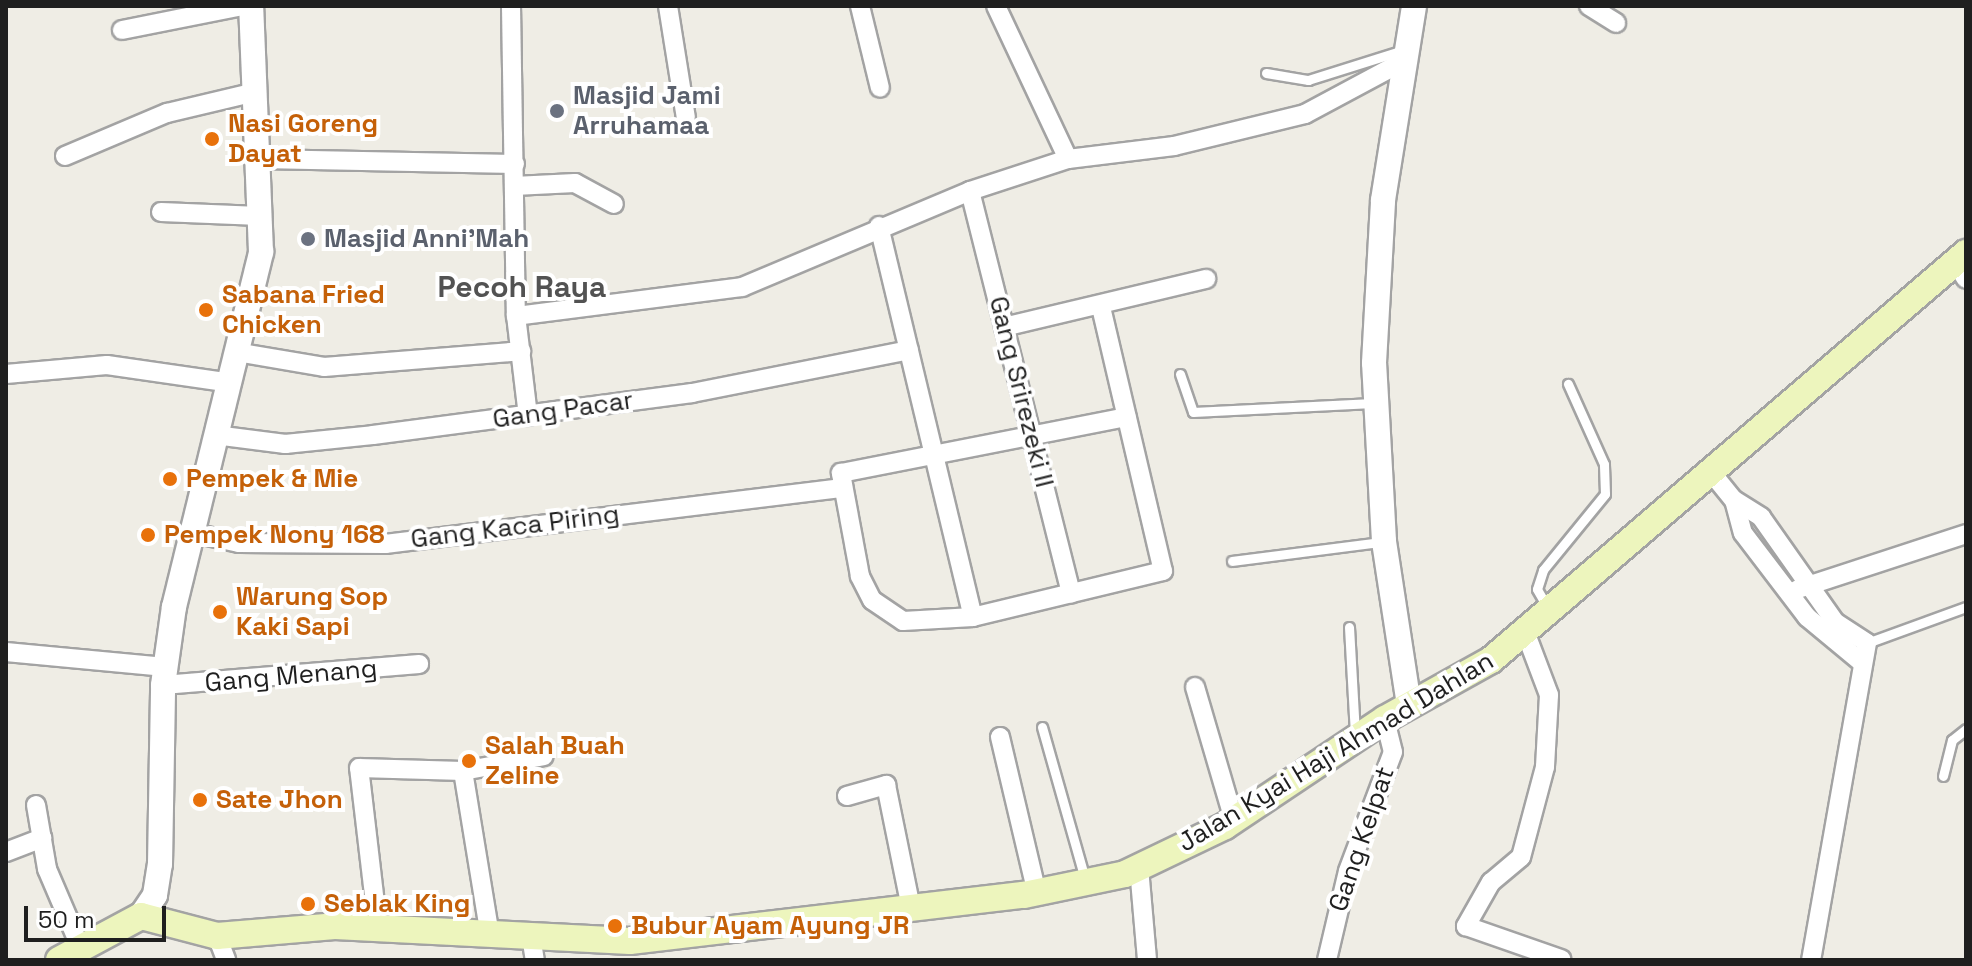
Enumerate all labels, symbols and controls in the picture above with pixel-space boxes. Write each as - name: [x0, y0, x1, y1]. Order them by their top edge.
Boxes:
- place label: Masjid Jami Arruhamaa: [573, 80, 721, 142]
- marker: Masjid Jami Arruhamaa: [548, 102, 566, 120]
- place label: Nasi Goreng Dayat: [228, 108, 378, 170]
- marker: Nasi Goreng Dayat: [203, 130, 221, 148]
- place label: Masjid Anni'Mah: [324, 223, 530, 255]
- marker: Masjid Anni'Mah: [299, 230, 317, 248]
- district label: Pecoh Raya: [438, 269, 606, 305]
- place label: Sabana Fried Chicken: [222, 279, 385, 340]
- street label: Gang Srirezeki II: [982, 293, 1060, 491]
- marker: Sabana Fried Chicken: [197, 301, 215, 319]
- street label: Gang Pacar: [491, 385, 635, 435]
- place label: Pempek & Mie: [186, 463, 358, 495]
- marker: Pempek & Mie: [161, 470, 179, 488]
- street label: Gang Kaca Piring: [409, 499, 621, 555]
- place label: Pempek Nony 168: [164, 519, 385, 551]
- marker: Pempek Nony 168: [139, 526, 157, 544]
- place label: Warung Sop Kaki Sapi: [236, 581, 388, 642]
- marker: Warung Sop Kaki Sapi: [211, 603, 229, 621]
- street label: Jalan Kyai Haji Ahmad Dahlan: [1172, 645, 1500, 859]
- street label: Gang Menang: [204, 653, 378, 699]
- place label: Salah Buah Zeline: [485, 730, 625, 792]
- marker: Salah Buah Zeline: [460, 752, 478, 770]
- street label: Gang Kelpat: [1323, 762, 1401, 916]
- place label: Sate Jhon: [216, 784, 343, 816]
- marker: Sate Jhon: [191, 791, 209, 809]
- place label: Seblak King: [324, 888, 470, 920]
- scale bar: [28, 890, 170, 940]
- marker: Seblak King: [299, 895, 317, 913]
- text: 50 m: [38, 904, 95, 935]
- place label: Bubur Ayam Ayung JR: [631, 910, 910, 942]
- marker: Bubur Ayam Ayung JR: [606, 917, 624, 935]

